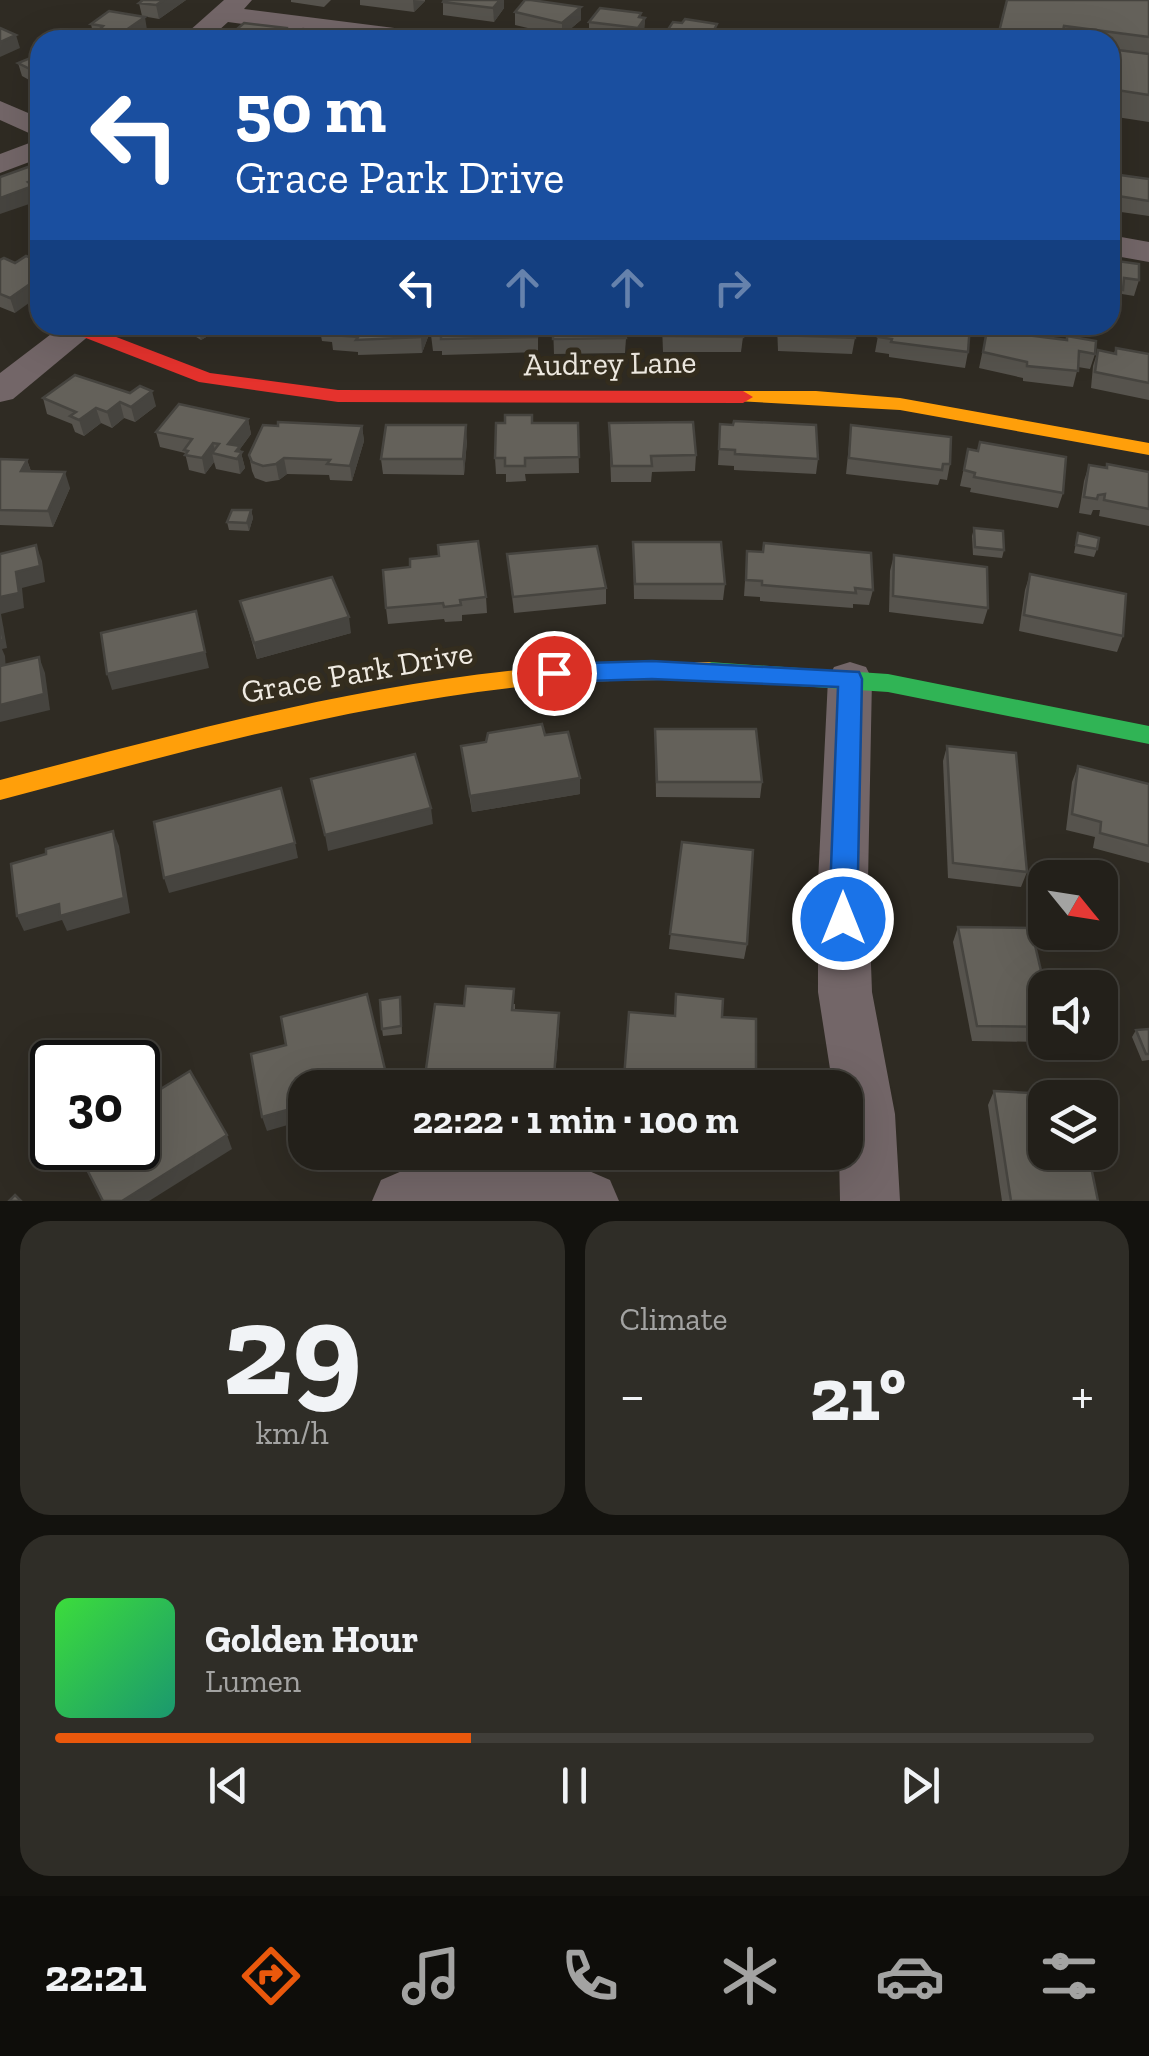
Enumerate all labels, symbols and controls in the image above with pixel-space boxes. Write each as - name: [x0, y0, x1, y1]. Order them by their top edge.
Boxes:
- text: 50 m: [235, 66, 386, 150]
- icon: left: [70, 70, 200, 200]
- text: Grace Park Drive: [235, 151, 564, 205]
- icon: left: [390, 260, 445, 315]
- icon: ahead: [495, 260, 550, 315]
- icon: ahead: [600, 260, 655, 315]
- icon: right: [705, 260, 760, 315]
- street label: Audrey Lane: [523, 342, 697, 384]
- pin: [512, 631, 597, 716]
- street label: Grace Park Drive: [238, 633, 476, 711]
- icon: arrive: [527, 646, 582, 701]
- north arrow: [1028, 860, 1118, 950]
- map controls: [1028, 860, 1118, 1170]
- position arrow: [791, 867, 895, 971]
- button: sound: [1028, 970, 1118, 1060]
- speed limit sign: 30: [30, 1040, 160, 1170]
- button: layers: [1028, 1080, 1118, 1170]
- text: 22:22 · 1 min · 100 m: [412, 1097, 739, 1143]
- text: 29: [223, 1271, 362, 1427]
- text: Climate: [620, 1300, 728, 1338]
- text: 21°: [810, 1349, 906, 1439]
- text: −: [620, 1362, 645, 1428]
- text: +: [1071, 1362, 1094, 1428]
- text: km/h: [256, 1414, 329, 1452]
- text: Golden Hour: [205, 1616, 418, 1662]
- text: Lumen: [205, 1662, 301, 1700]
- icon: previous: [201, 1758, 256, 1813]
- icon: pause: [547, 1758, 602, 1813]
- icon: next: [893, 1758, 948, 1813]
- icon: directions: [236, 1941, 306, 2011]
- icon: music: [396, 1941, 466, 2011]
- icon: phone: [555, 1941, 625, 2011]
- icon: climate: [715, 1941, 785, 2011]
- icon: car: [875, 1941, 945, 2011]
- icon: filters: [1034, 1941, 1104, 2011]
- text: 22:21: [45, 1949, 147, 2003]

